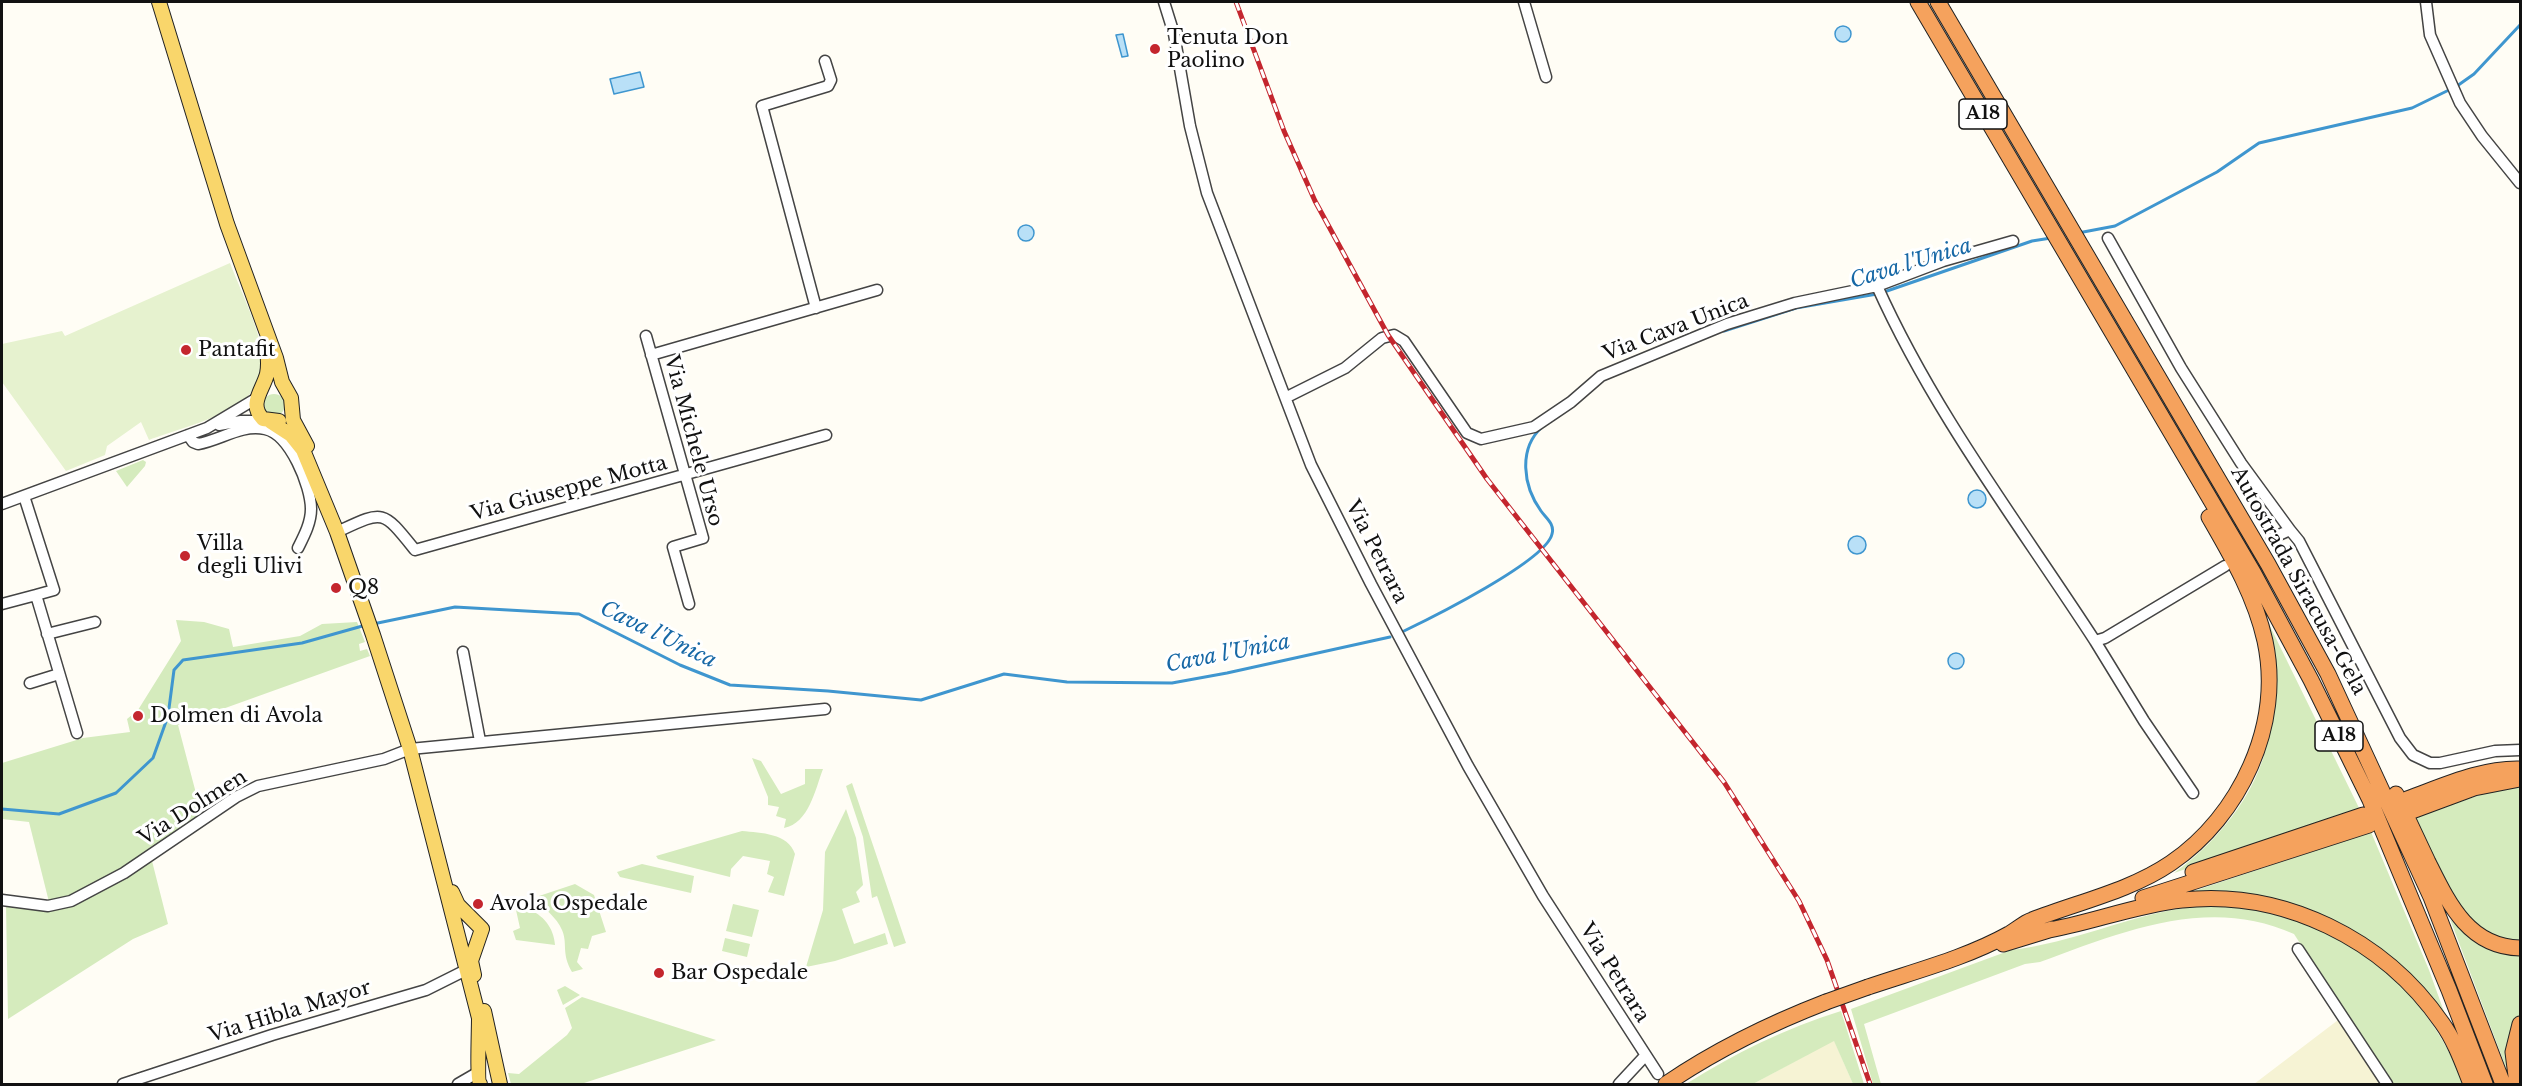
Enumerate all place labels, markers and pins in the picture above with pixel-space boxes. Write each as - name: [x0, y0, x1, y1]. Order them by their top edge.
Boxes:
- place label: Tenuta Don Paolino: [1167, 26, 1288, 73]
- marker: Tenuta Don Paolino: [1148, 42, 1162, 56]
- place label: Pantafit: [198, 338, 276, 362]
- marker: Pantafit: [179, 343, 193, 357]
- place label: Villa degli Ulivi: [197, 532, 302, 579]
- marker: Villa degli Ulivi: [178, 549, 192, 563]
- place label: Q8: [348, 576, 379, 600]
- marker: Q8: [329, 581, 343, 595]
- place label: Dolmen di Avola: [150, 704, 322, 728]
- marker: Dolmen di Avola: [131, 709, 145, 723]
- place label: Avola Ospedale: [490, 892, 648, 916]
- marker: Avola Ospedale: [471, 897, 485, 911]
- place label: Bar Ospedale: [671, 961, 808, 985]
- marker: Bar Ospedale: [652, 966, 666, 980]

